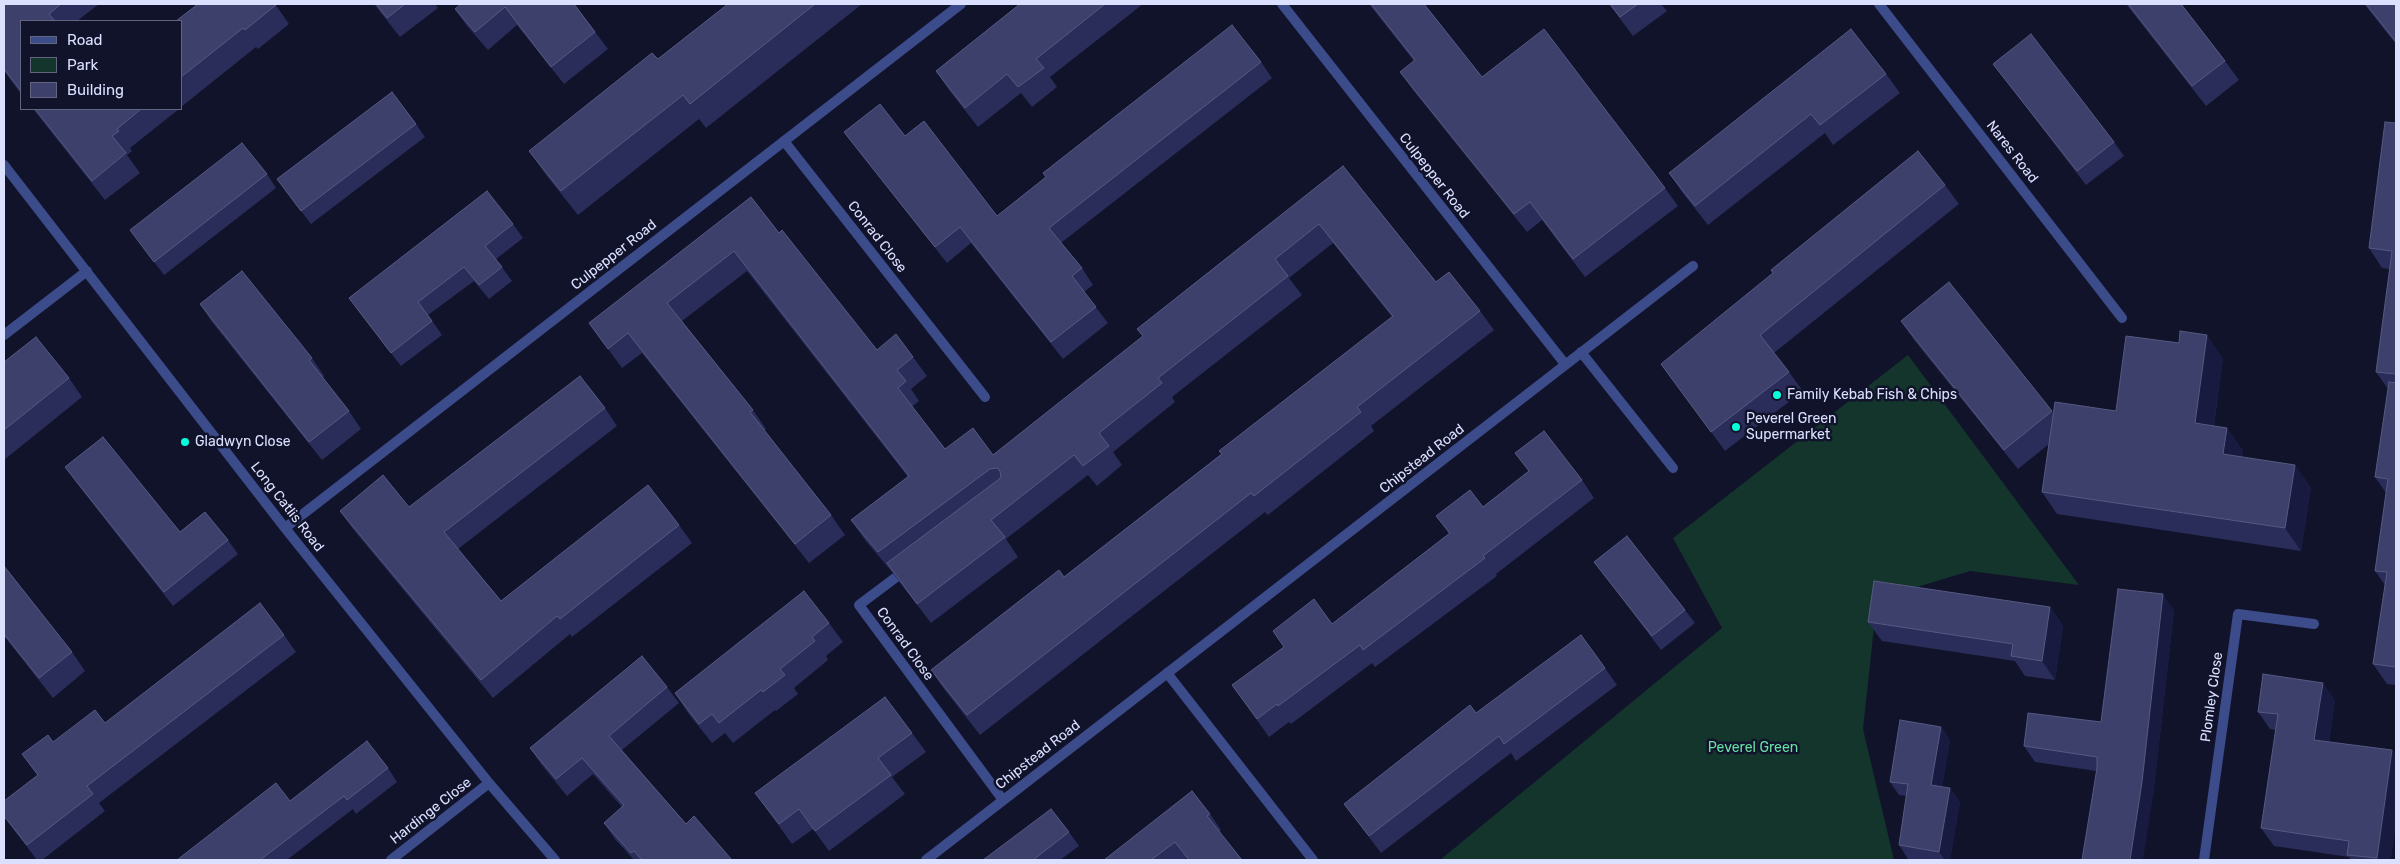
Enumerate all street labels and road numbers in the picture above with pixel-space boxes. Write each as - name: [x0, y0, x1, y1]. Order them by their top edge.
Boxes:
- street label: Nares Road: [1983, 118, 2041, 186]
- street label: Culpepper Road: [1395, 130, 1473, 222]
- street label: Conrad Close: [844, 198, 910, 276]
- street label: Culpepper Road: [568, 216, 660, 294]
- street label: Chipstead Road: [1376, 421, 1468, 497]
- street label: Long Catlis Road: [247, 459, 327, 555]
- street label: Conrad Close: [873, 604, 937, 684]
- street label: Plomley Close: [2197, 651, 2227, 743]
- street label: Chipstead Road: [992, 717, 1084, 793]
- street label: Hardinge Close: [387, 774, 475, 848]

